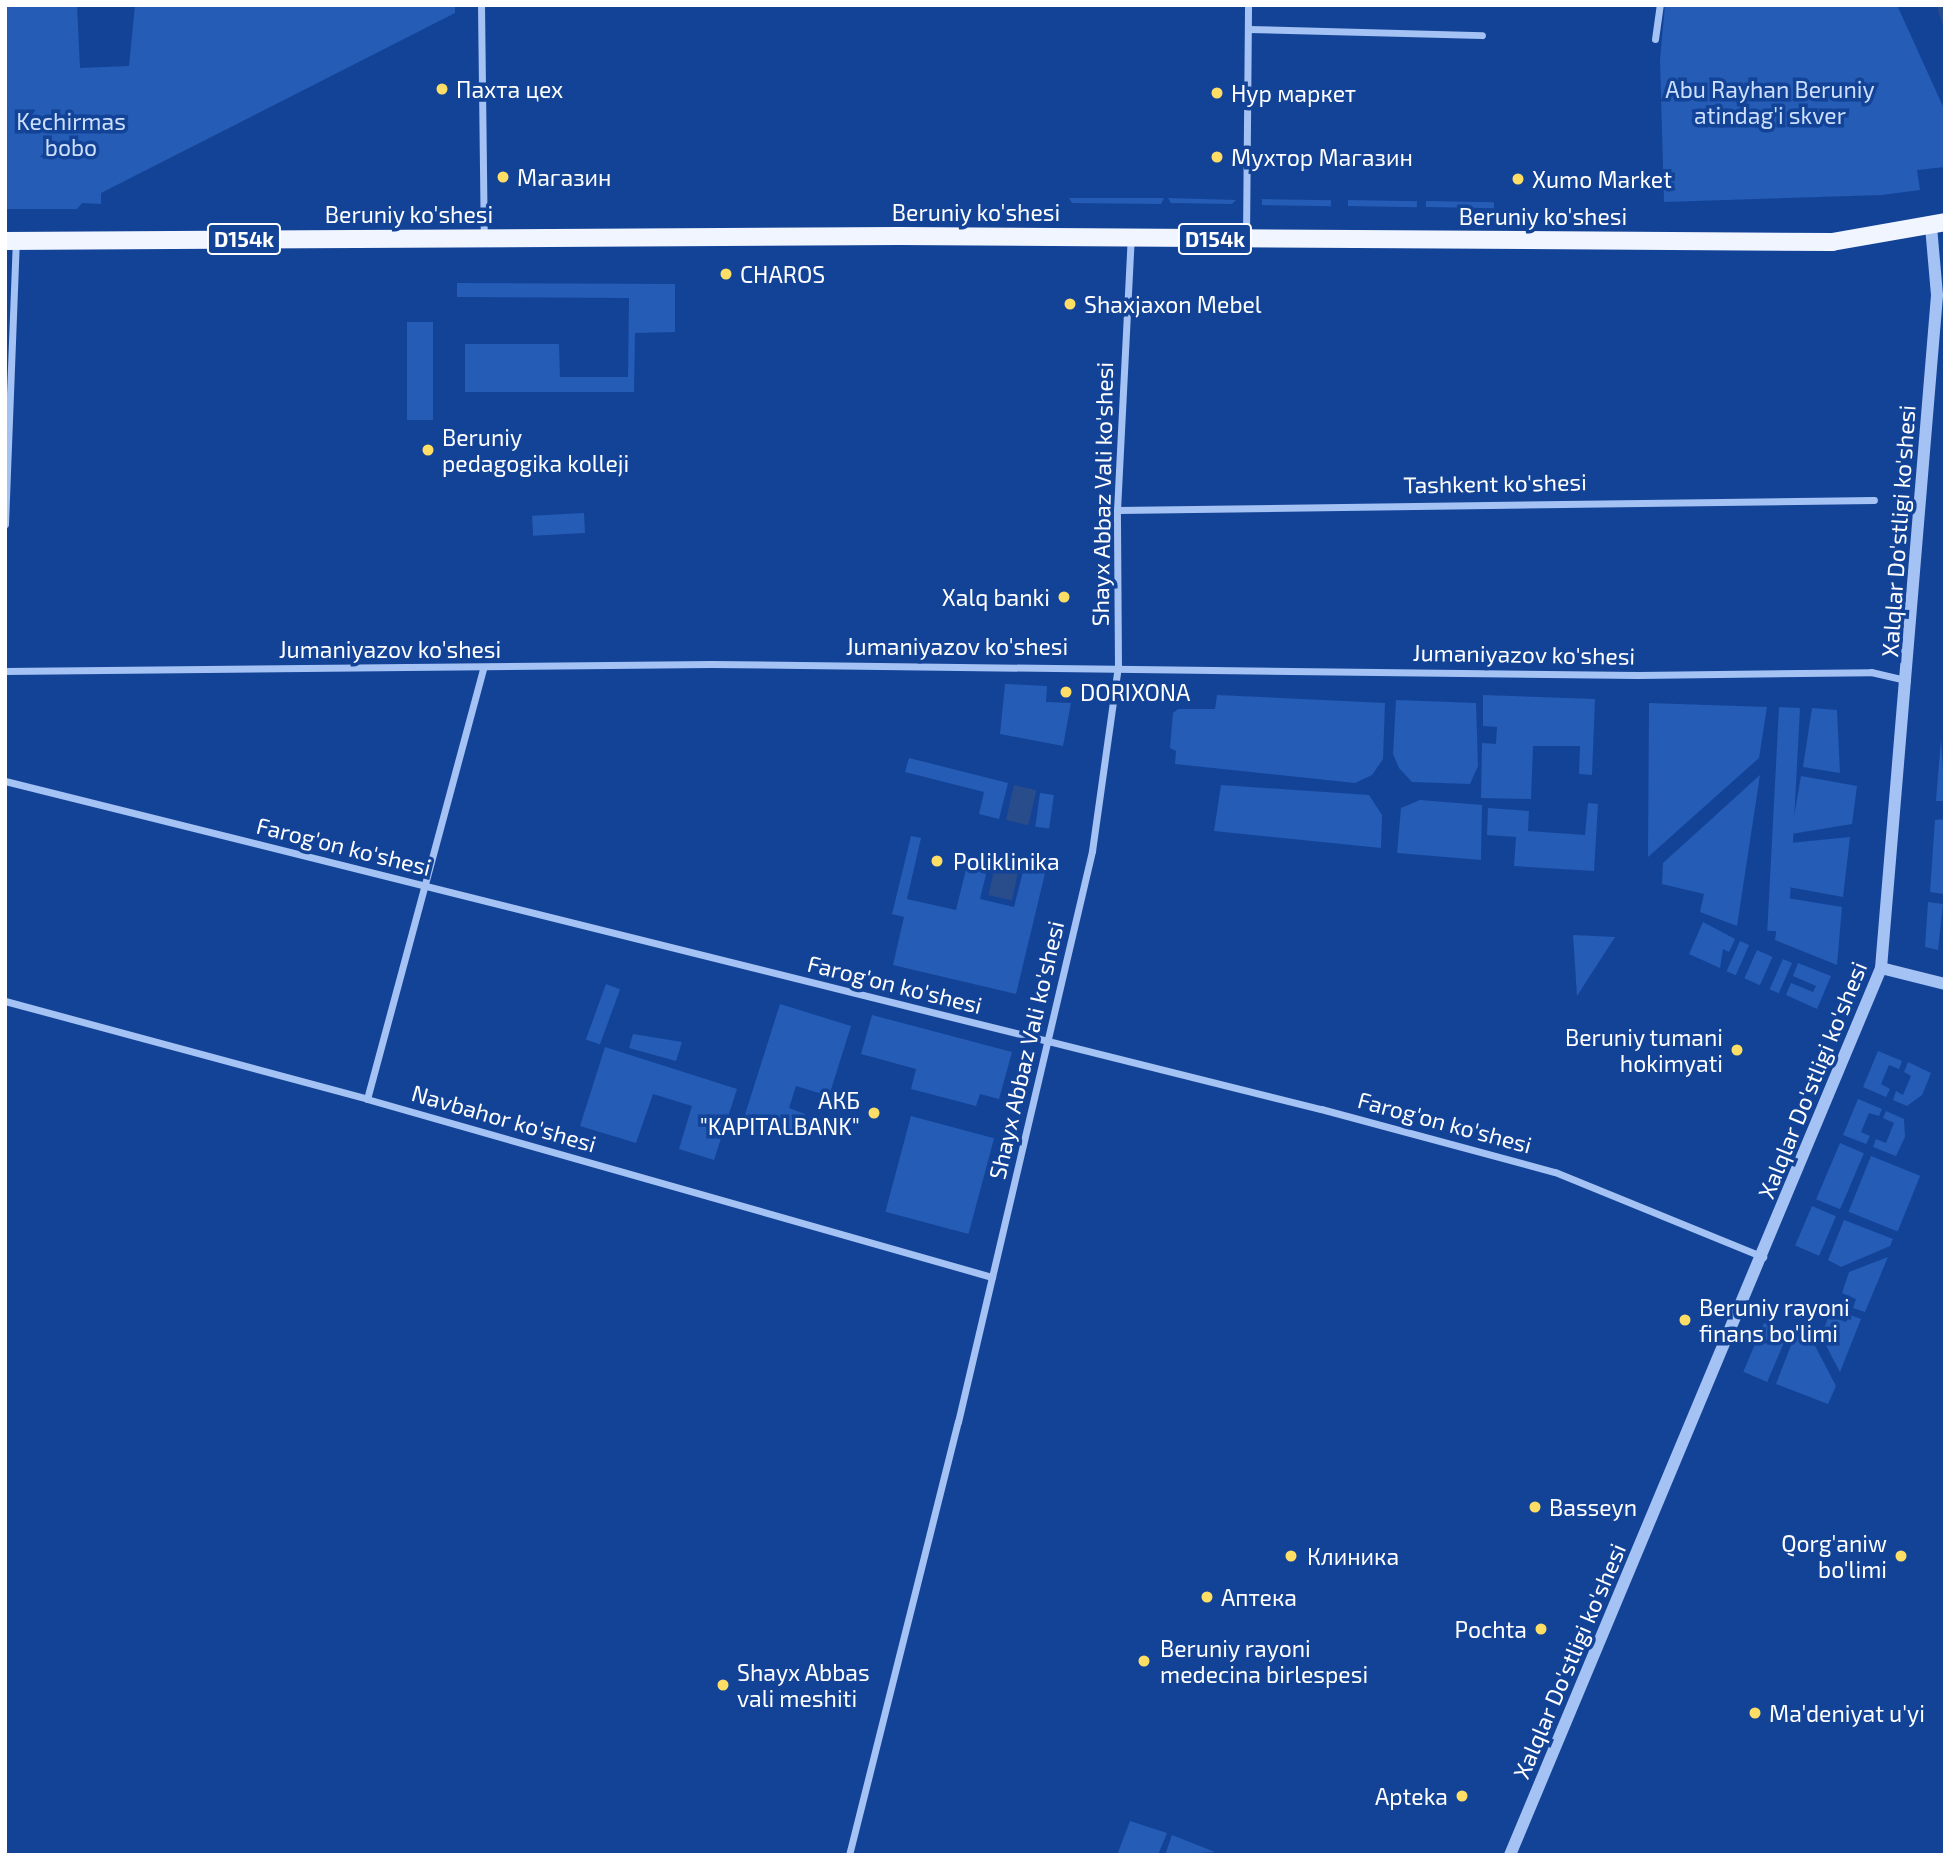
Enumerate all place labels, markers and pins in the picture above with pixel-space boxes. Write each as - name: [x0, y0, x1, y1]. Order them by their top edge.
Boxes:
- place label: Пахта цех: [456, 75, 563, 103]
- place label: Нур маркет: [1231, 79, 1356, 107]
- marker: Пахта цех: [434, 81, 450, 97]
- marker: Нур маркет: [1209, 85, 1225, 101]
- place label: Мухтор Магазин: [1231, 143, 1413, 171]
- marker: Мухтор Магазин: [1209, 149, 1225, 165]
- place label: Магазин: [517, 163, 611, 191]
- place label: Xumo Market: [1532, 165, 1672, 193]
- marker: Магазин: [495, 169, 511, 185]
- marker: Xumo Market: [1510, 171, 1526, 187]
- place label: CHAROS: [740, 260, 825, 288]
- marker: CHAROS: [718, 266, 734, 282]
- place label: Shaxjaxon Mebel: [1084, 290, 1262, 318]
- marker: Shaxjaxon Mebel: [1062, 296, 1078, 312]
- place label: Beruniy pedagogika kolleji: [442, 423, 629, 477]
- marker: Beruniy pedagogika kolleji: [420, 442, 436, 458]
- place label: Xalq banki: [942, 583, 1050, 611]
- marker: Xalq banki: [1056, 589, 1072, 605]
- place label: DORIXONA: [1080, 678, 1190, 706]
- marker: DORIXONA: [1058, 684, 1074, 700]
- place label: Poliklinika: [953, 847, 1060, 875]
- marker: Poliklinika: [927, 851, 947, 871]
- place label: Beruniy tumani hokimyati: [1564, 1023, 1723, 1077]
- marker: Beruniy tumani hokimyati: [1729, 1042, 1745, 1058]
- place label: АКБ "KAPITALBANK": [700, 1086, 860, 1140]
- marker: АКБ "KAPITALBANK": [866, 1105, 882, 1121]
- place label: Beruniy rayoni finans bo'limi: [1699, 1293, 1850, 1347]
- marker: Beruniy rayoni finans bo'limi: [1677, 1312, 1693, 1328]
- place label: Basseyn: [1549, 1493, 1637, 1521]
- marker: Basseyn: [1527, 1499, 1543, 1515]
- place label: Qorg'aniw bo'limi: [1781, 1529, 1887, 1583]
- place label: Клиника: [1307, 1542, 1399, 1570]
- marker: Клиника: [1281, 1546, 1301, 1566]
- marker: Qorg'aniw bo'limi: [1893, 1548, 1909, 1564]
- place label: Аптека: [1221, 1583, 1297, 1611]
- marker: Аптека: [1199, 1589, 1215, 1605]
- place label: Pochta: [1455, 1615, 1527, 1643]
- marker: Pochta: [1533, 1621, 1549, 1637]
- place label: Beruniy rayoni medecina birlespesi: [1160, 1634, 1368, 1688]
- marker: Beruniy rayoni medecina birlespesi: [1134, 1651, 1154, 1671]
- place label: Shayx Abbas vali meshiti: [737, 1658, 870, 1712]
- marker: Shayx Abbas vali meshiti: [715, 1677, 731, 1693]
- place label: Ma'deniyat u'yi: [1769, 1699, 1925, 1727]
- marker: Ma'deniyat u'yi: [1747, 1705, 1763, 1721]
- place label: Apteka: [1375, 1782, 1448, 1810]
- marker: Apteka: [1454, 1788, 1470, 1804]

